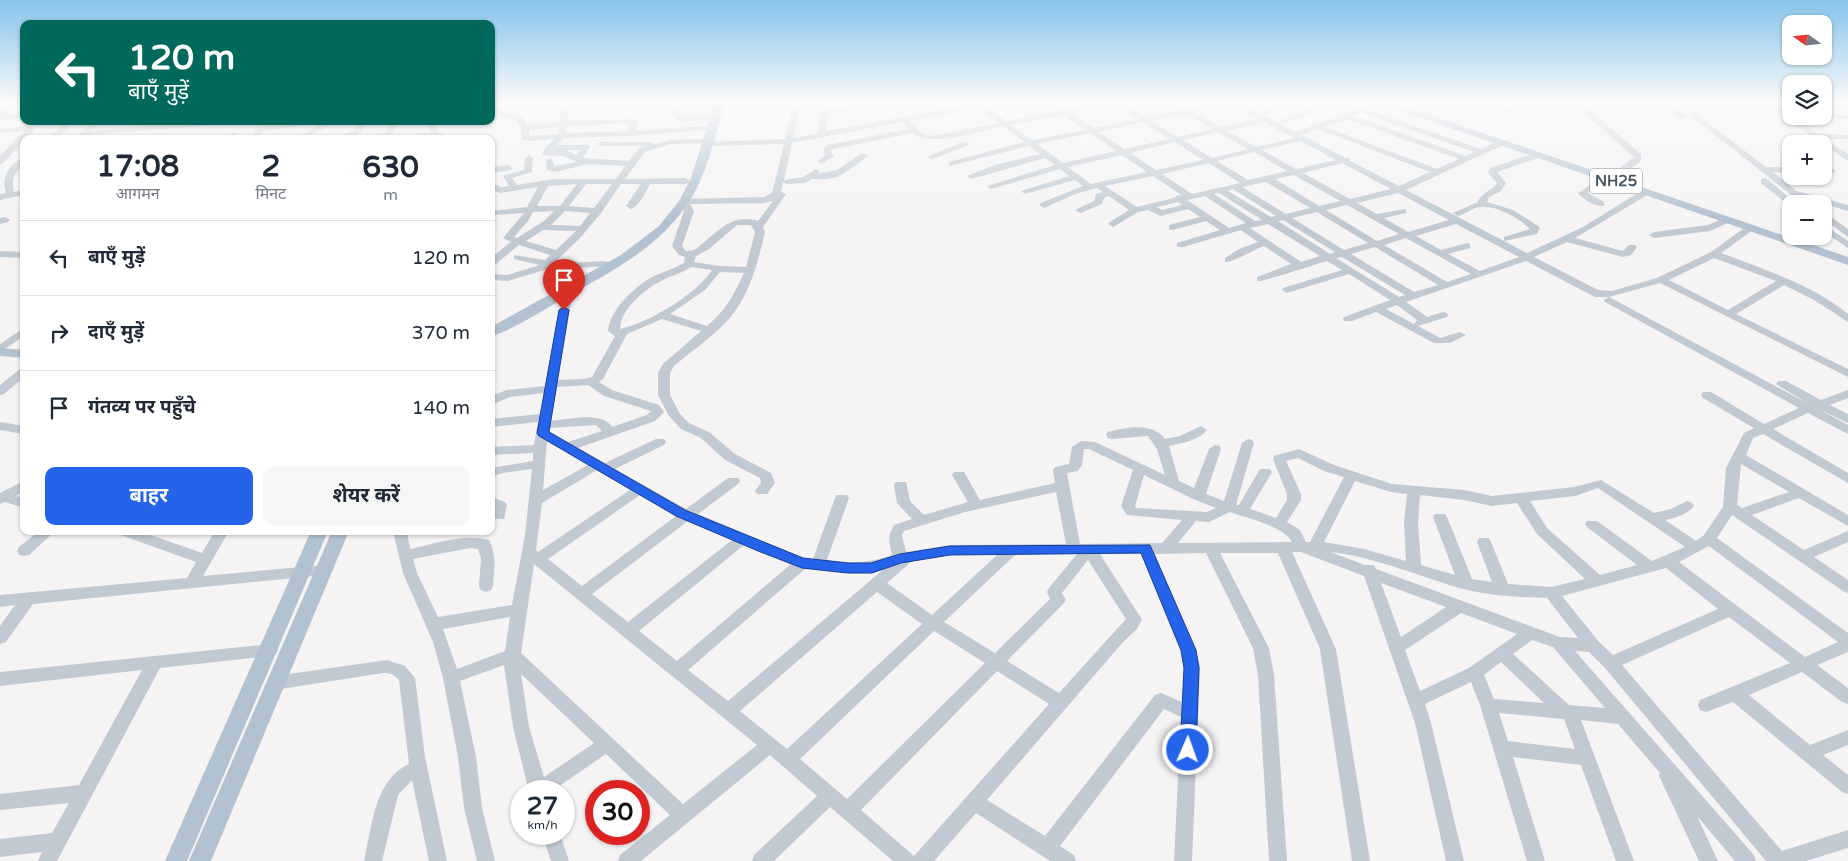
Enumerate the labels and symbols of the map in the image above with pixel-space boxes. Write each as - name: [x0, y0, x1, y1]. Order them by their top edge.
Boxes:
- north arrow: [1782, 15, 1832, 65]
- road number: NH25: [1590, 168, 1642, 194]
- pin: [543, 259, 585, 310]
- position arrow: [1161, 723, 1213, 775]
- speed limit sign: 30: [585, 780, 650, 845]

